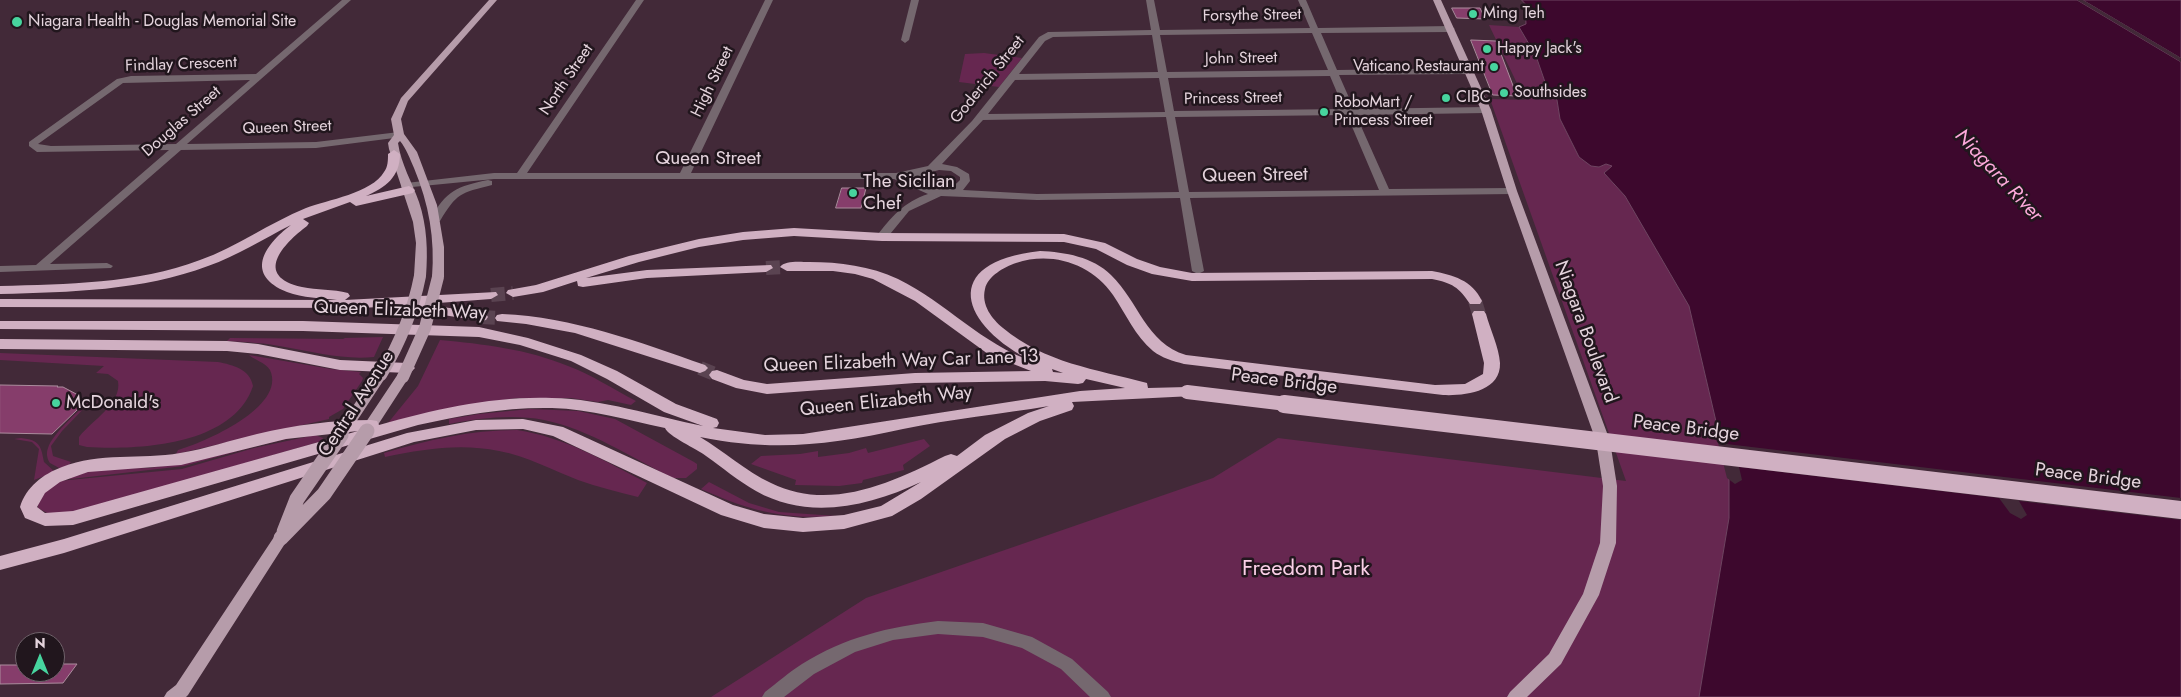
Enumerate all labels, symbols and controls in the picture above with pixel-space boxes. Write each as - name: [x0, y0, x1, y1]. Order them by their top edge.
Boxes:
- place label: Ming Teh: [1483, 4, 1545, 24]
- street label: Forsythe Street: [1203, 6, 1301, 26]
- marker: Ming Teh: [1467, 8, 1479, 20]
- place label: Niagara Health - Douglas Memorial Site: [28, 12, 296, 32]
- marker: Niagara Health - Douglas Memorial Site: [10, 15, 24, 29]
- street label: Goderich Street: [947, 32, 1029, 128]
- place label: Happy Jack's: [1497, 39, 1582, 59]
- street label: North Street: [536, 41, 598, 119]
- marker: Happy Jack's: [1481, 43, 1493, 55]
- street label: High Street: [688, 44, 738, 120]
- street label: John Street: [1205, 49, 1277, 69]
- street label: Findlay Crescent: [125, 53, 237, 77]
- place label: Vaticano Restaurant: [1353, 57, 1484, 77]
- marker: Vaticano Restaurant: [1488, 61, 1500, 73]
- street label: Douglas Street: [139, 83, 225, 161]
- place label: Southsides: [1514, 83, 1587, 103]
- marker: Southsides: [1498, 87, 1510, 99]
- place label: CIBC: [1456, 88, 1491, 108]
- street label: Princess Street: [1184, 89, 1282, 109]
- marker: CIBC: [1440, 92, 1452, 104]
- place label: RoboMart / Princess Street: [1334, 93, 1432, 131]
- marker: RoboMart / Princess Street: [1318, 106, 1330, 118]
- street label: Queen Street: [242, 117, 332, 139]
- water label: Niagara River: [1949, 125, 2047, 227]
- street label: Queen Street: [655, 148, 761, 170]
- street label: Queen Street: [1202, 164, 1308, 188]
- place label: The Sicilian Chef: [863, 171, 955, 215]
- marker: The Sicilian Chef: [847, 187, 859, 199]
- street label: Niagara Boulevard: [1549, 258, 1621, 406]
- street label: Queen Elizabeth Way: [313, 297, 487, 325]
- street label: Queen Elizabeth Way Car Lane 13: [763, 346, 1039, 378]
- street label: Central Avenue: [314, 347, 400, 461]
- street label: Peace Bridge: [1230, 364, 1338, 400]
- street label: Queen Elizabeth Way: [799, 382, 973, 422]
- place label: McDonald's: [66, 392, 159, 414]
- marker: McDonald's: [50, 397, 62, 409]
- street label: Peace Bridge: [1632, 411, 1740, 447]
- street label: Peace Bridge: [2034, 459, 2142, 495]
- park label: Freedom Park: [1242, 557, 1370, 583]
- north arrow: [15, 632, 65, 682]
- text: N: [34, 633, 46, 653]

